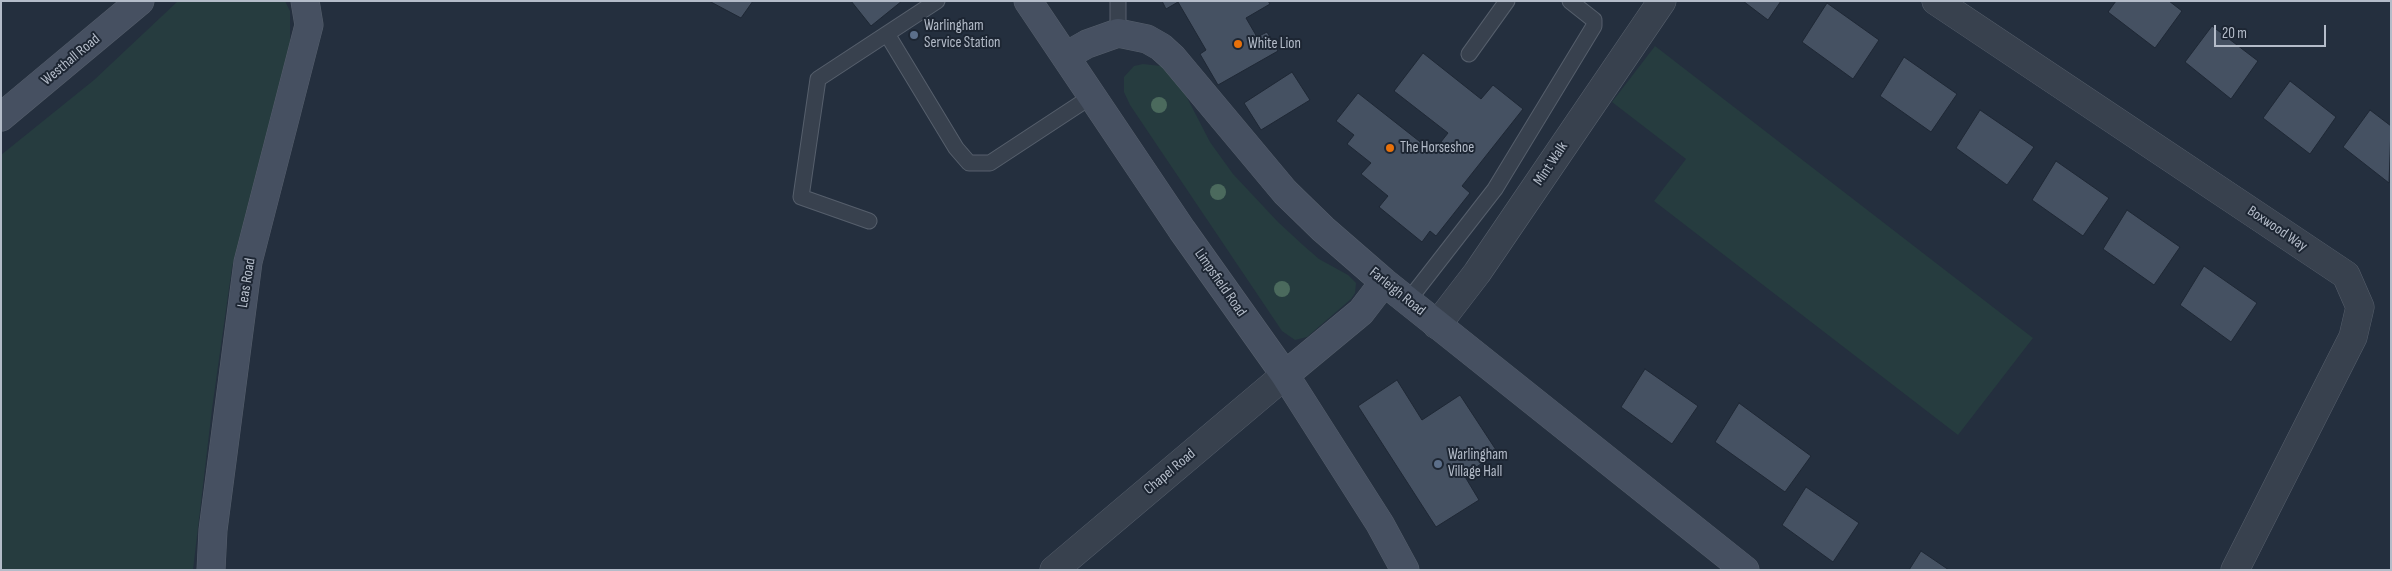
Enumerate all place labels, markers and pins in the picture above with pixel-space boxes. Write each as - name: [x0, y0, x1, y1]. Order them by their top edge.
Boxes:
- place label: Warlingham Service Station: [924, 17, 1001, 52]
- marker: Warlingham Service Station: [908, 29, 920, 41]
- place label: White Lion: [1248, 35, 1301, 53]
- marker: White Lion: [1232, 38, 1244, 50]
- place label: The Horseshoe: [1400, 139, 1474, 157]
- marker: The Horseshoe: [1384, 142, 1396, 154]
- place label: Warlingham Village Hall: [1448, 446, 1508, 481]
- marker: Warlingham Village Hall: [1432, 458, 1444, 470]

